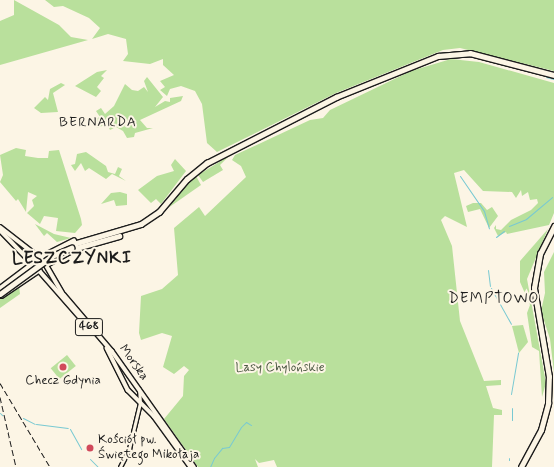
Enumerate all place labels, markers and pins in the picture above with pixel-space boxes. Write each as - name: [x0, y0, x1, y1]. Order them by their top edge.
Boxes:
- marker: Checz Gdynia: [58, 362, 68, 372]
- place label: Checz Gdynia: [26, 373, 100, 389]
- place label: Kościół pw. Świętego Mikołaja: [98, 433, 201, 464]
- marker: Kościół pw. Świętego Mikołaja: [85, 443, 95, 453]

